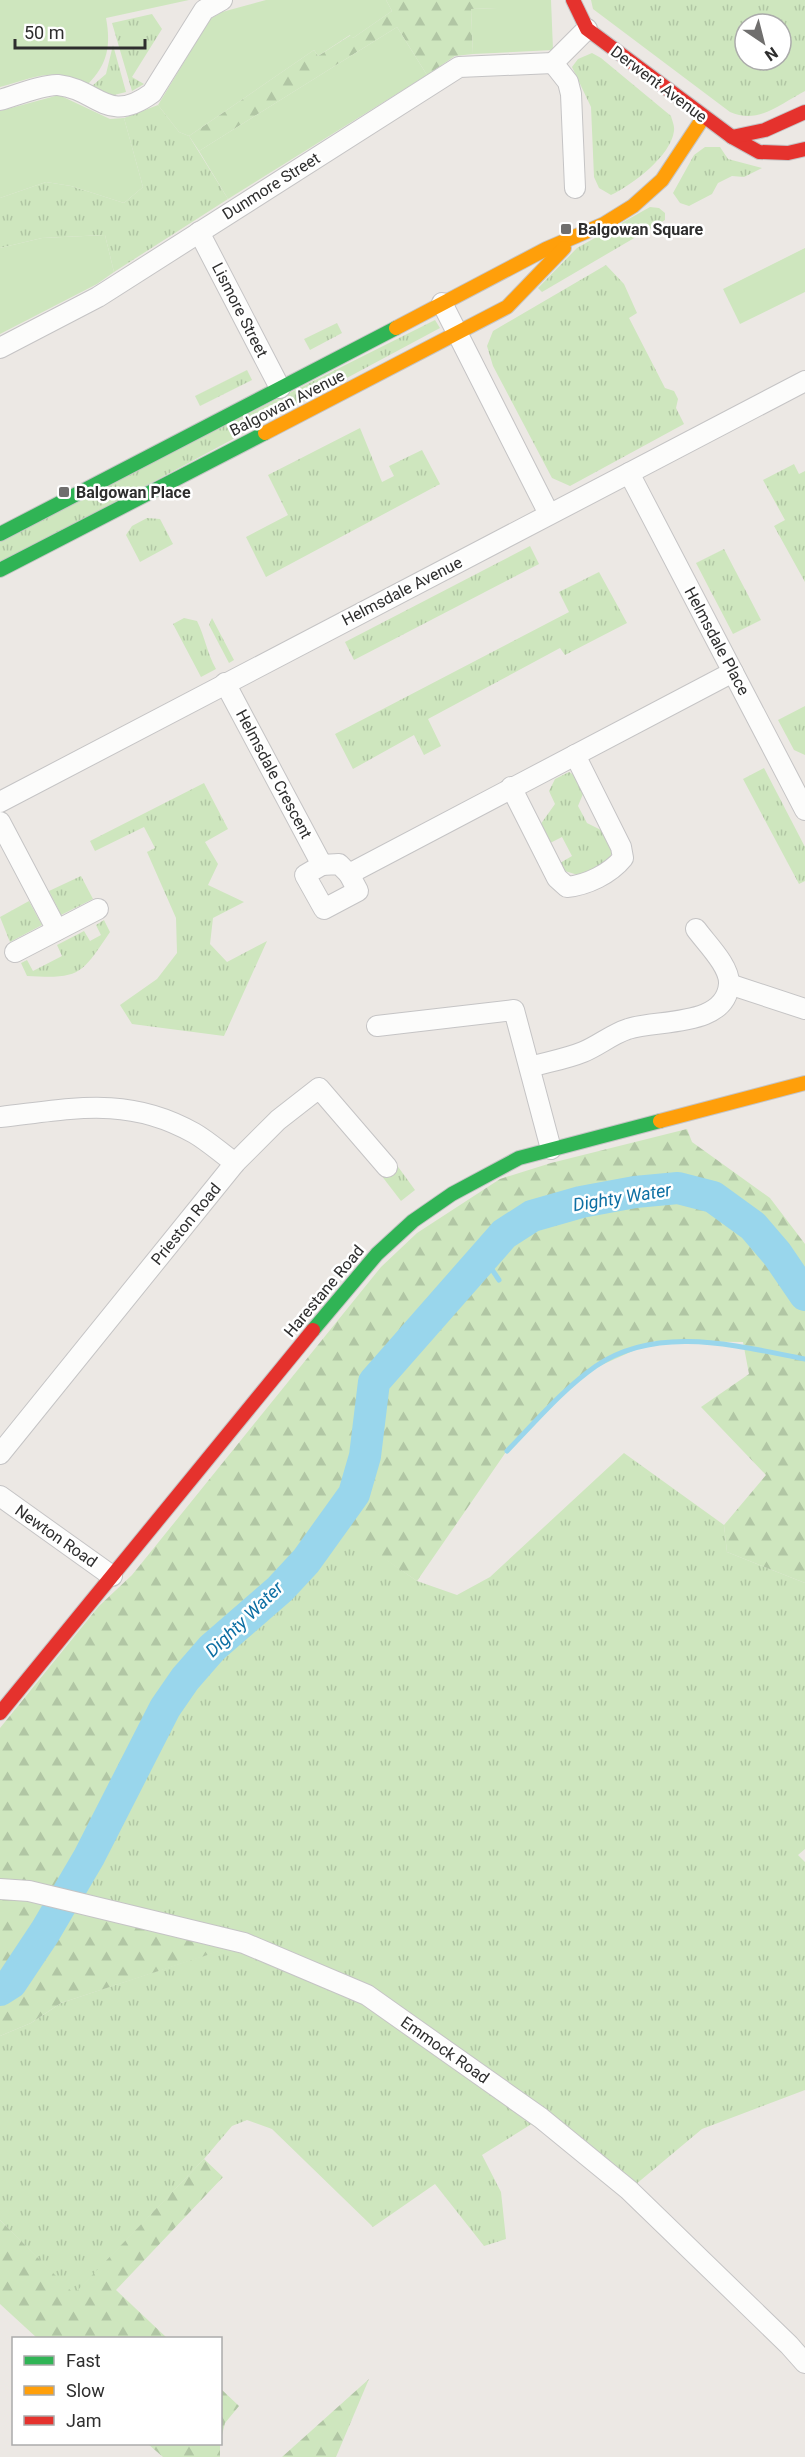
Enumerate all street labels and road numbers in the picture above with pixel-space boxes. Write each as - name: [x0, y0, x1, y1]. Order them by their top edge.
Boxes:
- street label: Derwent Avenue: [607, 42, 711, 126]
- street label: Dunmore Street: [219, 148, 323, 224]
- street label: Lismore Street: [208, 259, 272, 361]
- street label: Balgowan Avenue: [226, 366, 348, 440]
- street label: Helmsdale Avenue: [339, 552, 465, 630]
- street label: Helmsdale Place: [681, 584, 753, 698]
- street label: Helmsdale Crescent: [232, 706, 316, 842]
- street label: Prieston Road: [147, 1179, 225, 1269]
- street label: Harestane Road: [280, 1241, 368, 1341]
- street label: Newton Road: [11, 1501, 101, 1571]
- street label: Emmock Road: [397, 2013, 493, 2087]

